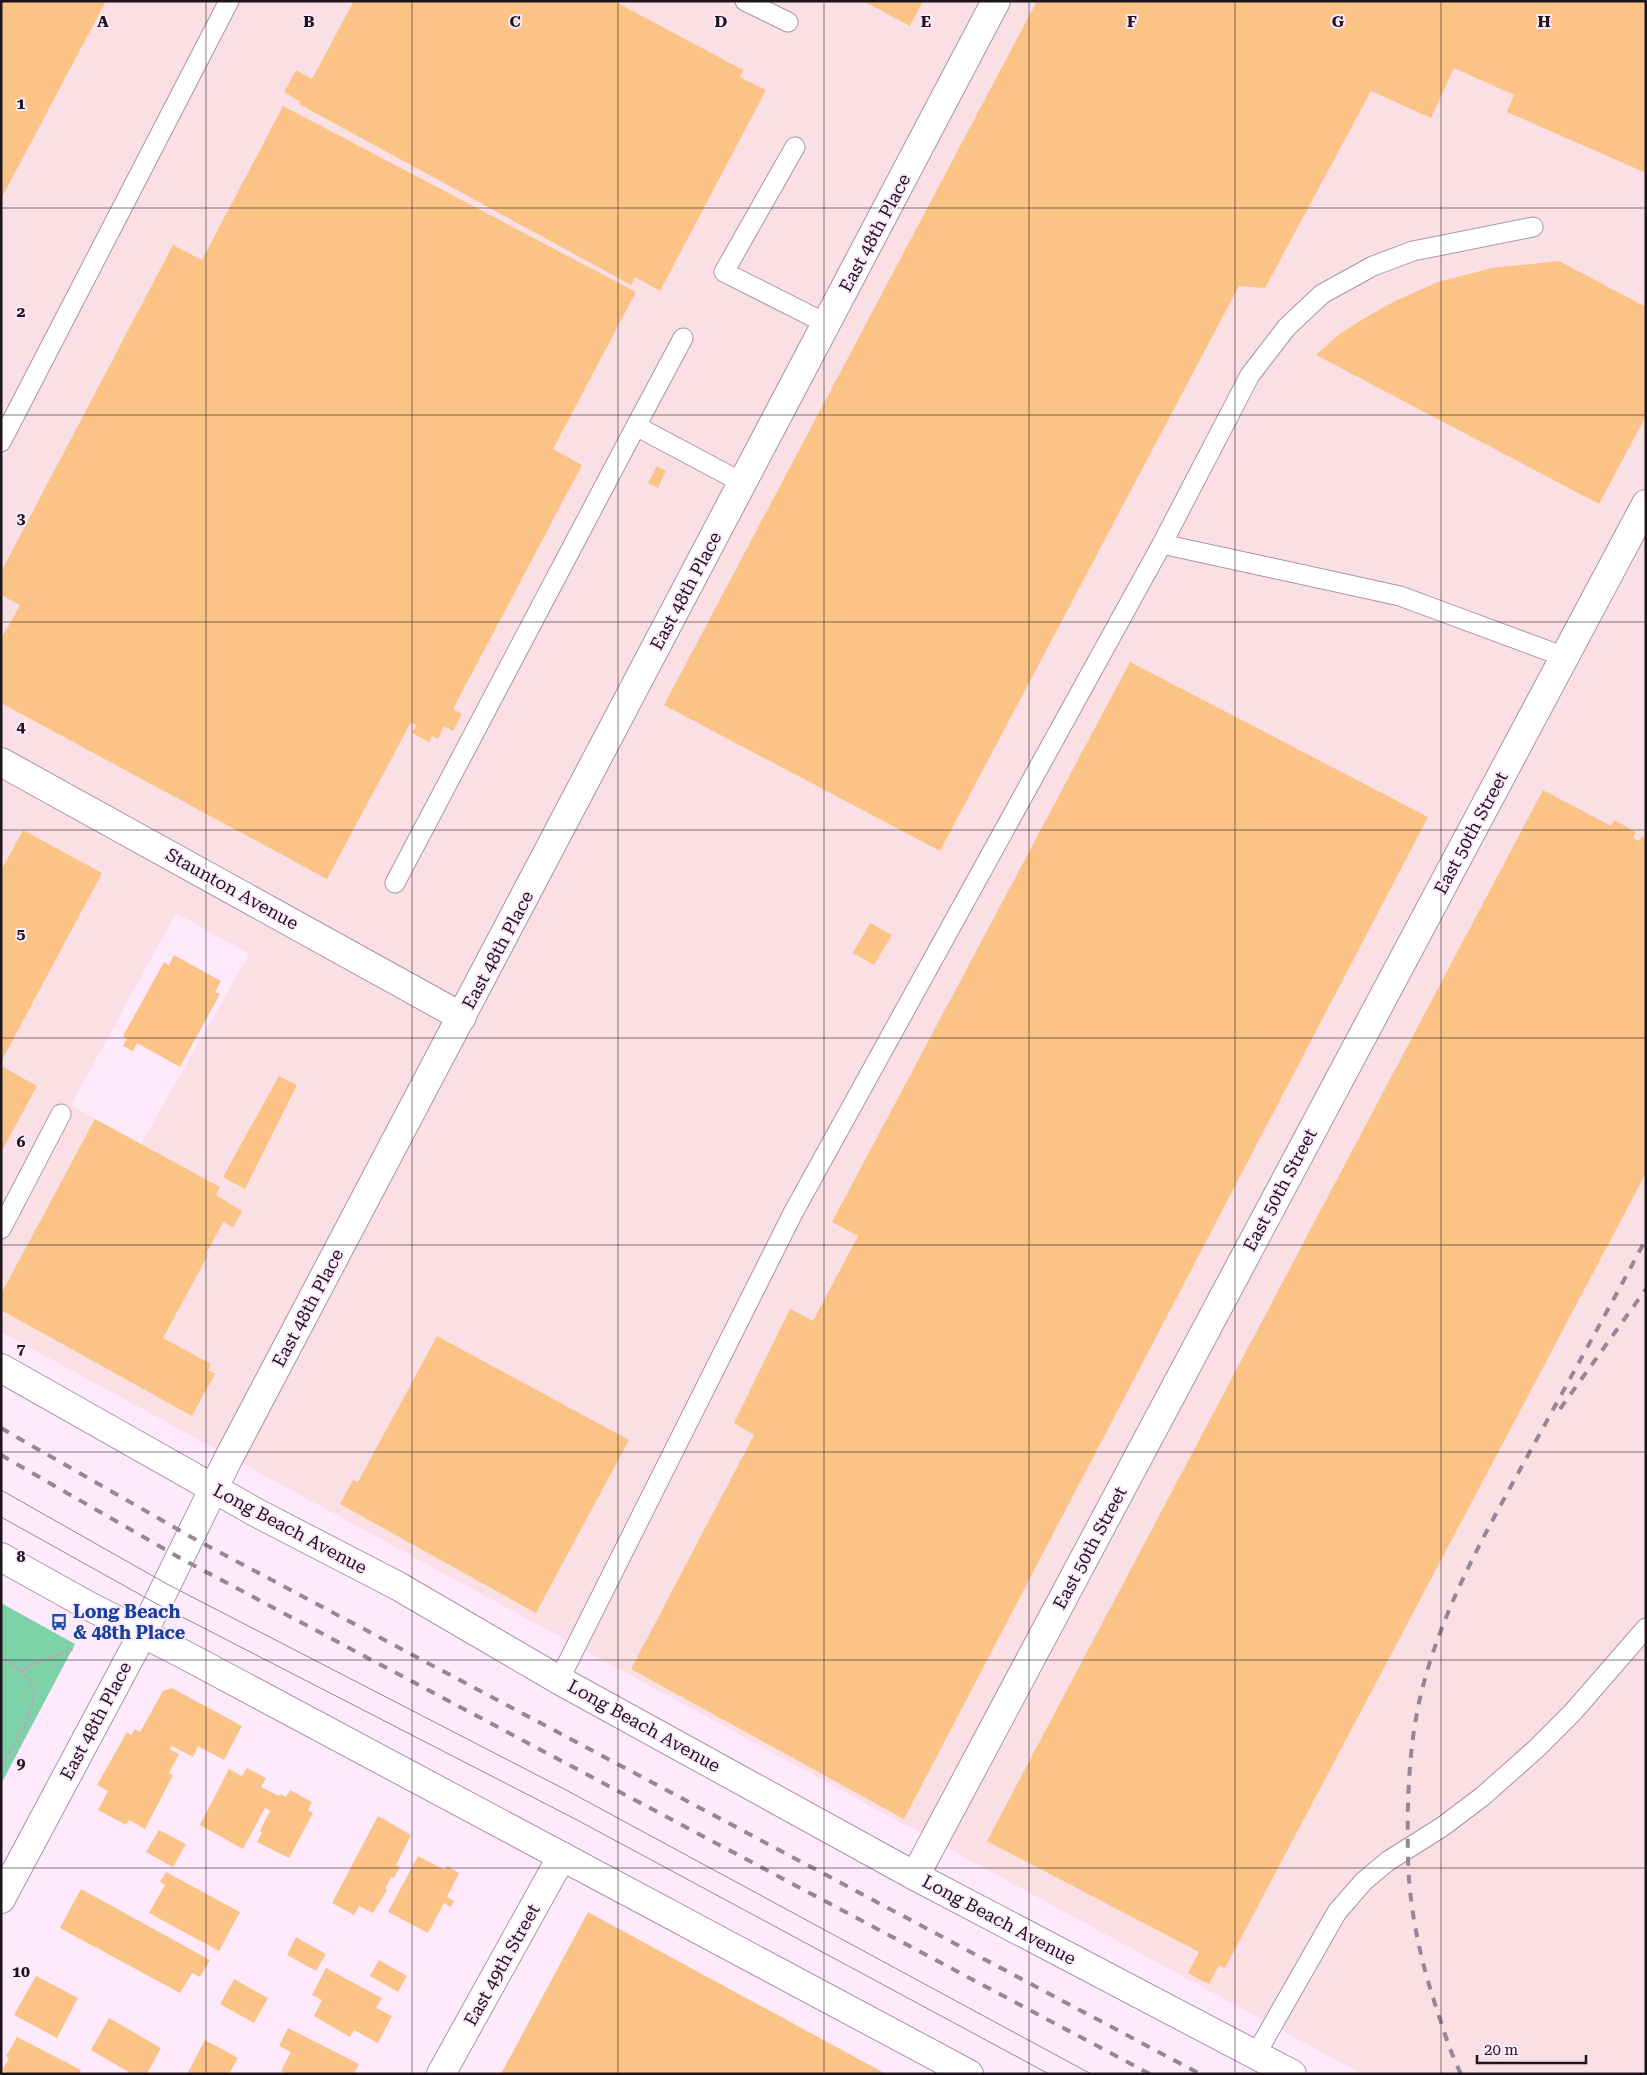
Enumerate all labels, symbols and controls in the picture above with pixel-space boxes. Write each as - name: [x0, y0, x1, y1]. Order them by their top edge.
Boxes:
- text: A: [97, 12, 109, 31]
- text: B: [303, 12, 315, 31]
- text: C: [509, 12, 521, 31]
- text: D: [715, 12, 728, 31]
- text: E: [921, 12, 931, 31]
- text: F: [1127, 12, 1137, 31]
- text: G: [1332, 12, 1345, 31]
- text: H: [1537, 12, 1551, 31]
- text: 1: [17, 94, 26, 113]
- street label: East 48th Place: [835, 170, 915, 295]
- text: 2: [17, 302, 26, 321]
- text: 3: [17, 509, 26, 528]
- street label: East 48th Place: [646, 528, 726, 653]
- text: 4: [17, 717, 26, 736]
- street label: East 50th Street: [1429, 768, 1512, 898]
- street label: Staunton Avenue: [162, 843, 302, 934]
- street label: East 48th Place: [458, 887, 538, 1012]
- text: 5: [17, 924, 26, 943]
- street label: East 50th Street: [1238, 1125, 1321, 1255]
- text: 6: [17, 1132, 26, 1151]
- street label: East 48th Place: [268, 1245, 348, 1370]
- text: 7: [17, 1339, 26, 1358]
- street label: Long Beach Avenue: [210, 1479, 371, 1578]
- street label: East 50th Street: [1048, 1483, 1131, 1613]
- text: 8: [17, 1547, 26, 1566]
- place label: Long Beach & 48th Place: [73, 1601, 186, 1643]
- bus stop icon: Long Beach & 48th Place: [49, 1612, 69, 1632]
- street label: East 48th Place: [56, 1658, 136, 1783]
- street label: Long Beach Avenue: [564, 1675, 724, 1776]
- text: 9: [17, 1754, 26, 1773]
- street label: Long Beach Avenue: [919, 1870, 1080, 1969]
- street label: East 49th Street: [459, 1900, 544, 2029]
- text: 10: [12, 1962, 30, 1981]
- scale bar: [1477, 2032, 1586, 2064]
- text: 20 m: [1484, 2041, 1519, 2059]

